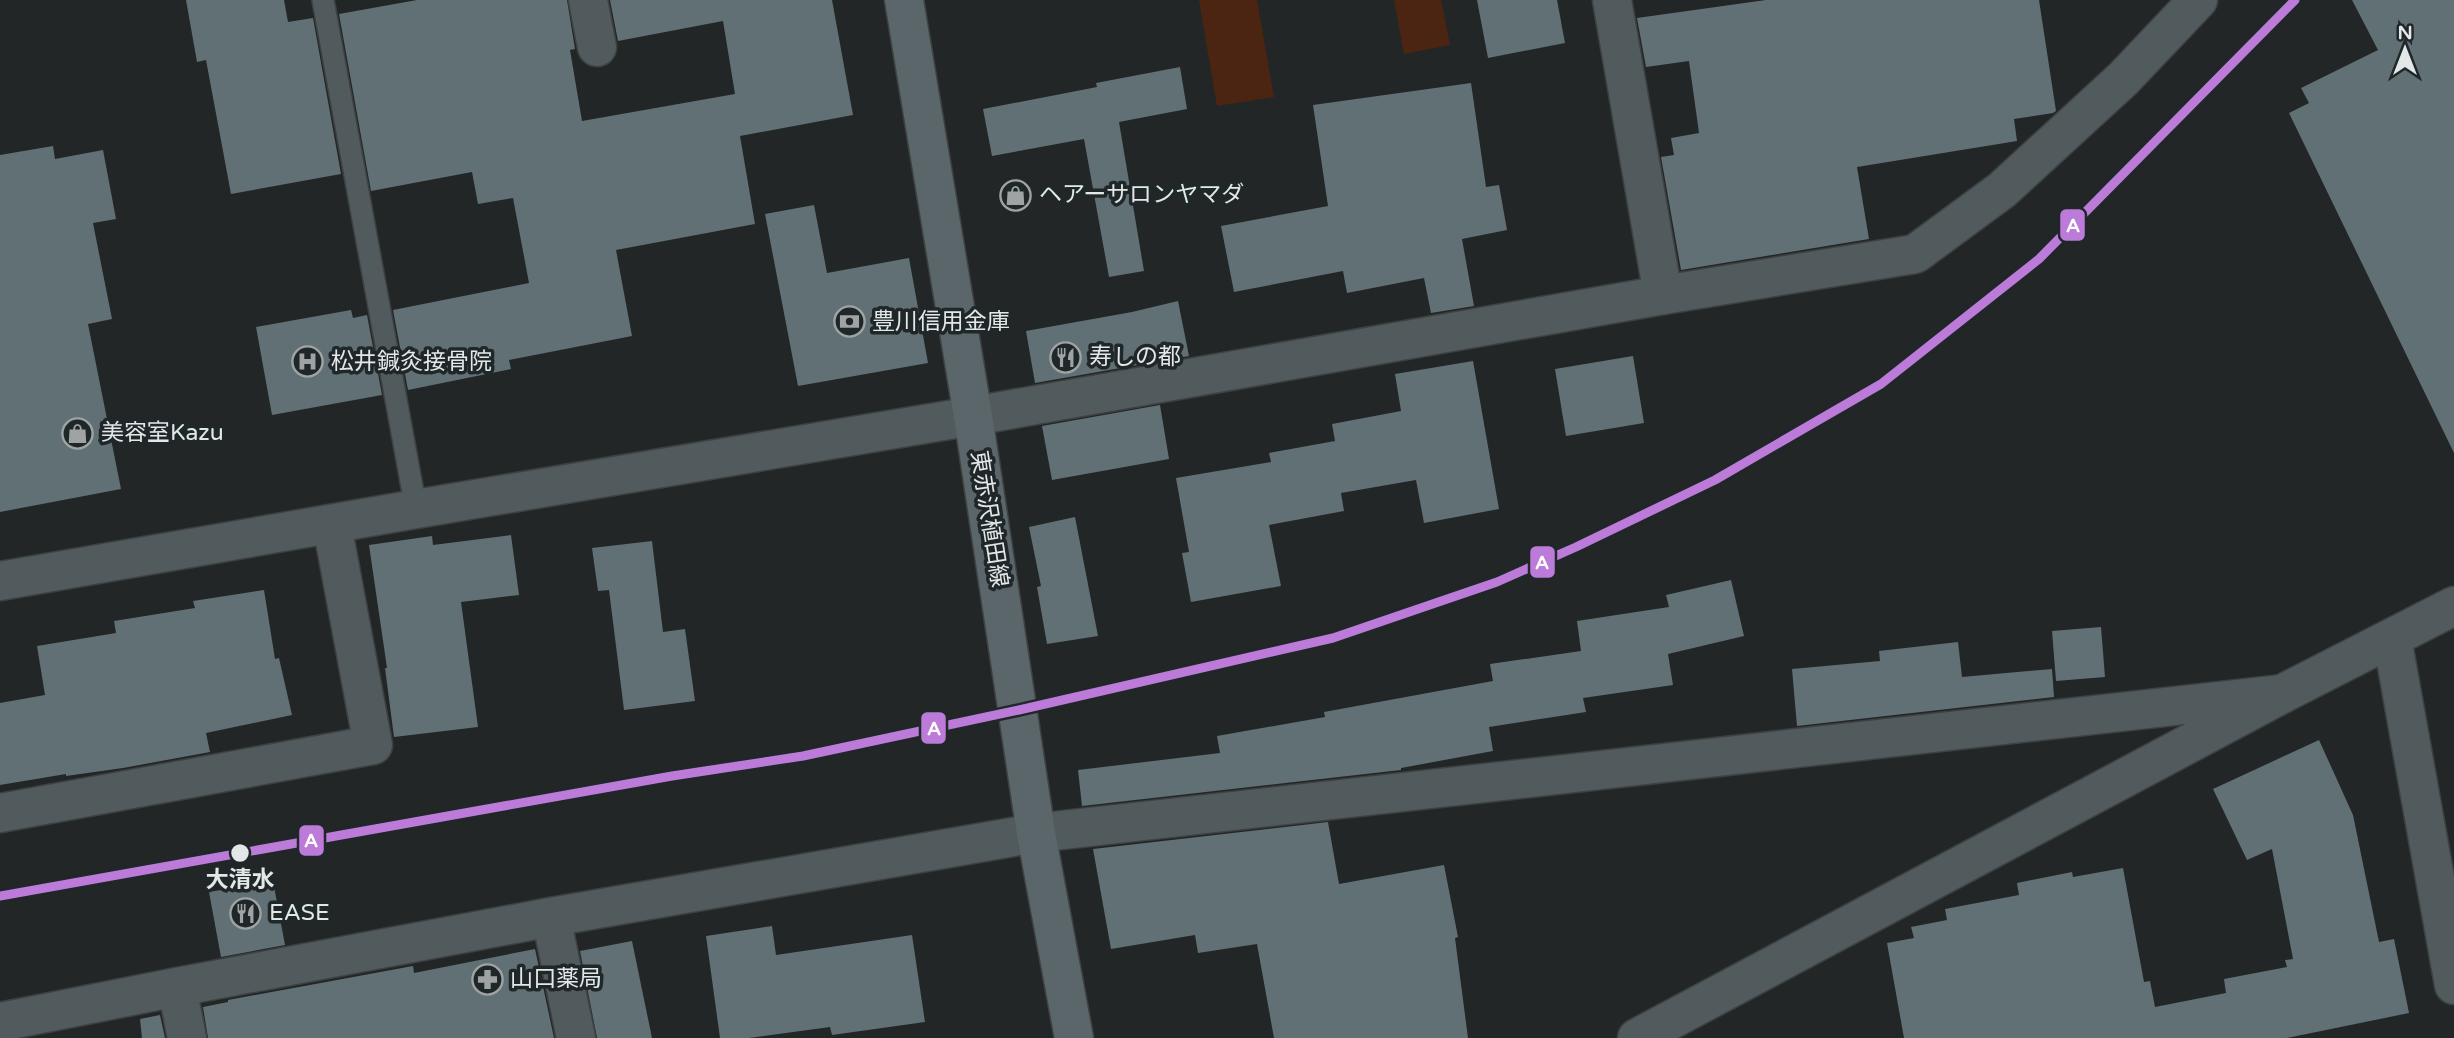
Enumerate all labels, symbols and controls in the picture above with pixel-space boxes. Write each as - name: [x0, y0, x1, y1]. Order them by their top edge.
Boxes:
- north arrow: [2370, 14, 2440, 84]
- text: N: [2397, 22, 2413, 44]
- shop icon: ヘアーサロンヤマダ: [999, 178, 1033, 212]
- place label: ヘアーサロンヤマダ: [1039, 181, 1244, 209]
- line badge: A: [2059, 208, 2086, 242]
- text: A: [2066, 215, 2080, 237]
- bank icon: 豊川信用金庫: [832, 305, 866, 339]
- place label: 豊川信用金庫: [872, 308, 1010, 336]
- restaurant icon: 寿しの都: [1049, 340, 1083, 374]
- place label: 寿しの都: [1089, 343, 1181, 371]
- hospital icon: 松井鍼灸接骨院: [291, 345, 325, 379]
- place label: 松井鍼灸接骨院: [331, 348, 492, 376]
- shop icon: 美容室Kazu: [61, 416, 95, 450]
- place label: 美容室Kazu: [101, 419, 224, 447]
- street label: 東赤沢植田線: [964, 449, 1014, 589]
- line badge: A: [1529, 545, 1556, 579]
- text: A: [1535, 552, 1549, 574]
- line badge: A: [920, 711, 947, 745]
- text: A: [927, 718, 941, 740]
- line badge: A: [298, 824, 325, 857]
- text: A: [304, 830, 318, 852]
- marker: 大清水: [229, 842, 251, 864]
- place label: 大清水: [206, 866, 275, 894]
- restaurant icon: EASE: [229, 896, 263, 930]
- place label: EASE: [269, 899, 330, 927]
- pharmacy icon: 山口薬局: [470, 962, 504, 996]
- place label: 山口薬局: [510, 965, 602, 993]

